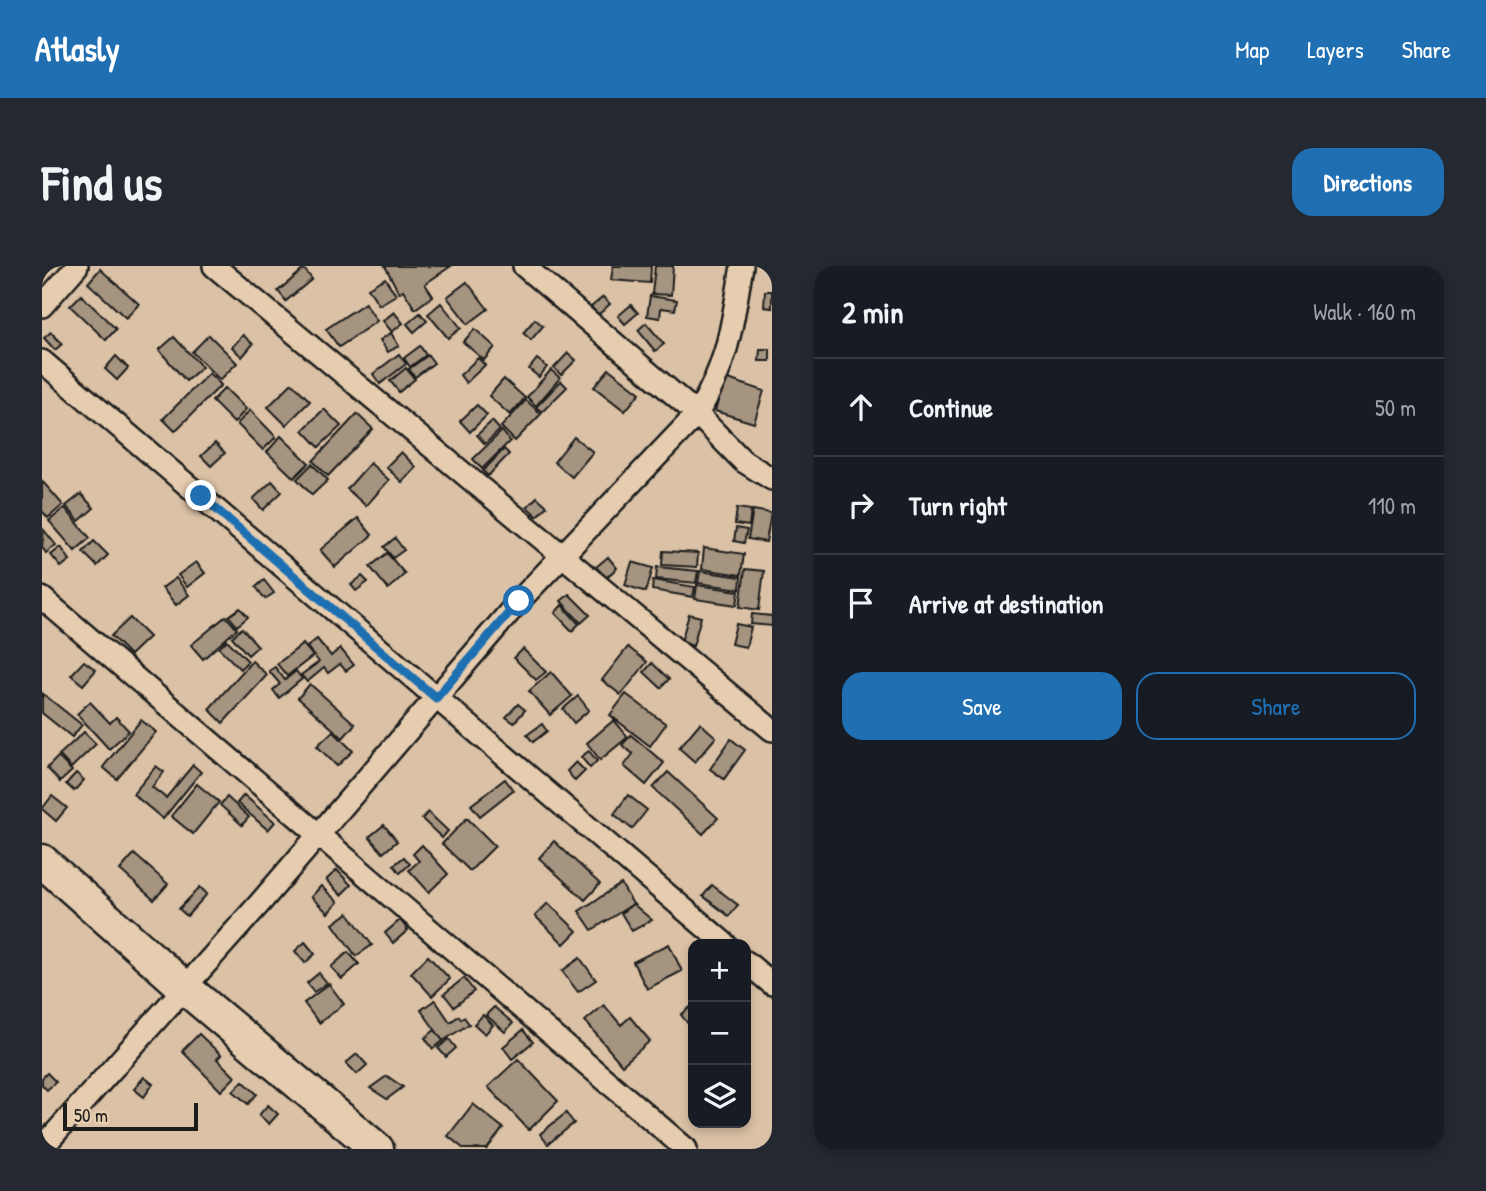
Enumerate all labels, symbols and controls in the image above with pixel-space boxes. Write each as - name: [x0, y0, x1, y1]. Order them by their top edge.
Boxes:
- text: Atlasly: [35, 27, 120, 71]
- text: Map: [1235, 33, 1269, 65]
- text: Layers: [1307, 33, 1364, 65]
- text: Share: [1402, 33, 1451, 65]
- button: Directions: [1292, 148, 1444, 216]
- text: Find us: [42, 149, 162, 215]
- text: 2 min: [842, 292, 904, 332]
- text: Walk · 160 m: [1313, 296, 1416, 327]
- icon: ahead: [842, 388, 880, 426]
- text: Continue: [909, 390, 993, 425]
- text: 50 m: [1375, 392, 1416, 423]
- route end: [185, 480, 216, 511]
- icon: right: [842, 486, 880, 524]
- text: Turn right: [909, 488, 1007, 523]
- text: 110 m: [1368, 490, 1416, 521]
- icon: arrive: [842, 584, 880, 622]
- route start: [503, 585, 534, 616]
- text: Arrive at destination: [909, 586, 1104, 621]
- button: Save: [842, 672, 1122, 740]
- button: Share: [1136, 672, 1416, 740]
- map controls: [688, 939, 751, 1128]
- button: +: [688, 939, 751, 1002]
- button: −: [688, 1002, 751, 1065]
- button: layers: [688, 1065, 751, 1128]
- scale bar: [63, 1100, 198, 1132]
- text: 50 m: [74, 1102, 108, 1128]

